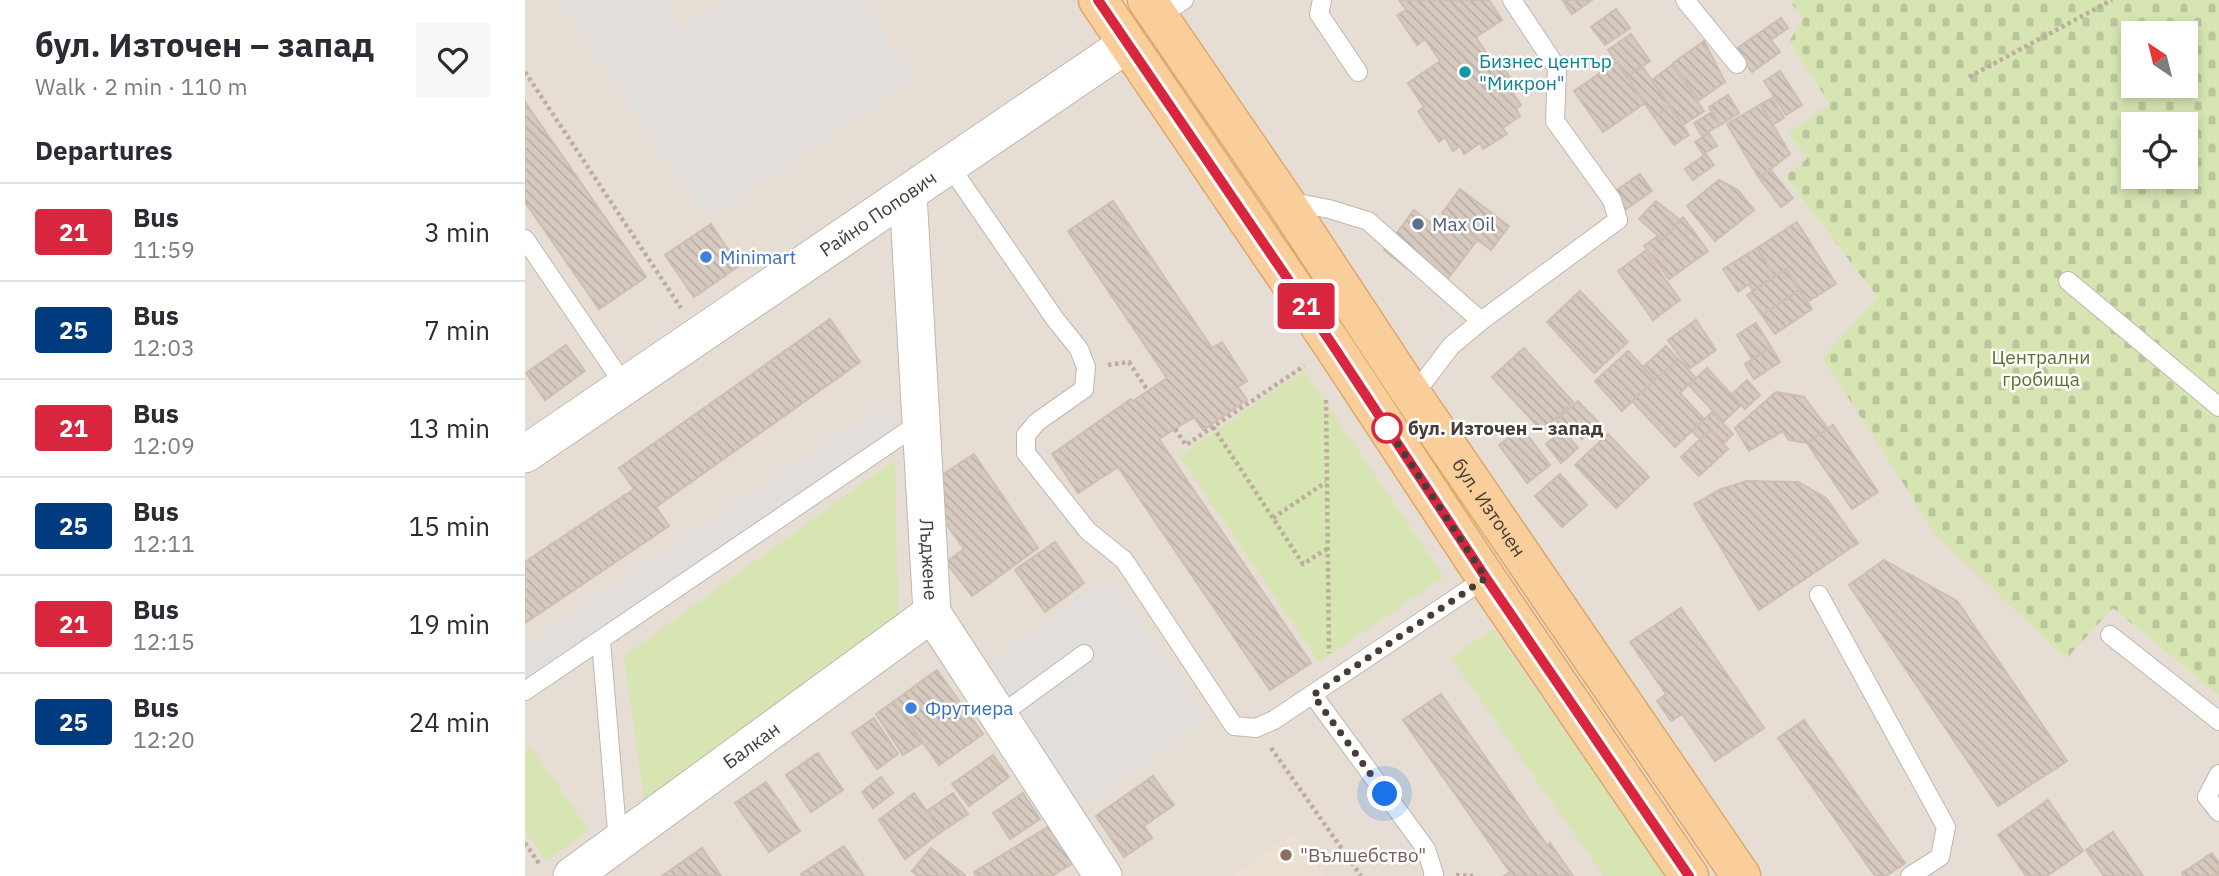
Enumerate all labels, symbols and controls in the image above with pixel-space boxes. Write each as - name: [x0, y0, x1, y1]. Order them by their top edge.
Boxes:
- north arrow: [2121, 21, 2198, 98]
- map controls: [2121, 21, 2198, 189]
- text: бул. Източен – запад: [35, 23, 374, 66]
- button: heart: [416, 23, 490, 97]
- place label: Бизнес център "Микрон": [1479, 49, 1612, 95]
- marker: Бизнес център "Микрон": [1457, 64, 1473, 80]
- text: Walk · 2 min · 110 m: [35, 71, 248, 101]
- button: locate: [2121, 112, 2198, 189]
- text: Departures: [35, 133, 173, 167]
- street label: Райно Попович: [815, 165, 941, 262]
- text: Bus: [133, 200, 179, 234]
- place label: Max Oil: [1432, 212, 1495, 236]
- text: 3 min: [424, 215, 490, 249]
- text: 21: [59, 216, 88, 248]
- marker: Max Oil: [1410, 216, 1426, 232]
- text: 11:59: [133, 234, 195, 264]
- place label: Minimart: [720, 245, 796, 269]
- marker: Minimart: [698, 249, 714, 265]
- line badge: 21: [1275, 283, 1337, 329]
- text: 21: [1292, 290, 1320, 322]
- text: Bus: [133, 298, 179, 332]
- text: 7 min: [424, 313, 490, 347]
- text: 25: [59, 314, 88, 346]
- text: 12:03: [133, 332, 195, 362]
- park label: Централни гробища: [1992, 345, 2090, 391]
- text: Bus: [133, 396, 179, 430]
- text: 13 min: [409, 411, 490, 445]
- text: 21: [59, 412, 88, 444]
- marker: бул. Източен – запад: [1372, 413, 1402, 443]
- place label: бул. Източен – запад: [1408, 416, 1604, 440]
- text: 12:09: [133, 430, 195, 460]
- street label: бул. Източен: [1447, 453, 1531, 561]
- text: Bus: [133, 494, 179, 528]
- text: 15 min: [409, 509, 490, 543]
- text: 25: [59, 510, 88, 542]
- street label: Лъджене: [915, 518, 943, 601]
- text: 12:11: [133, 528, 195, 558]
- text: Bus: [133, 592, 179, 626]
- text: 19 min: [409, 607, 490, 641]
- text: 21: [59, 608, 88, 640]
- text: 12:15: [133, 626, 195, 656]
- text: Bus: [133, 690, 179, 724]
- place label: Фрутиера: [925, 696, 1013, 720]
- marker: Фрутиера: [903, 700, 919, 716]
- text: 24 min: [409, 705, 490, 739]
- text: 25: [59, 706, 88, 738]
- street label: Балкан: [718, 716, 784, 774]
- text: 12:20: [133, 724, 195, 754]
- your location: [1367, 776, 1402, 811]
- place label: "Вълшебство": [1300, 843, 1426, 867]
- marker: "Вълшебство": [1278, 847, 1294, 863]

